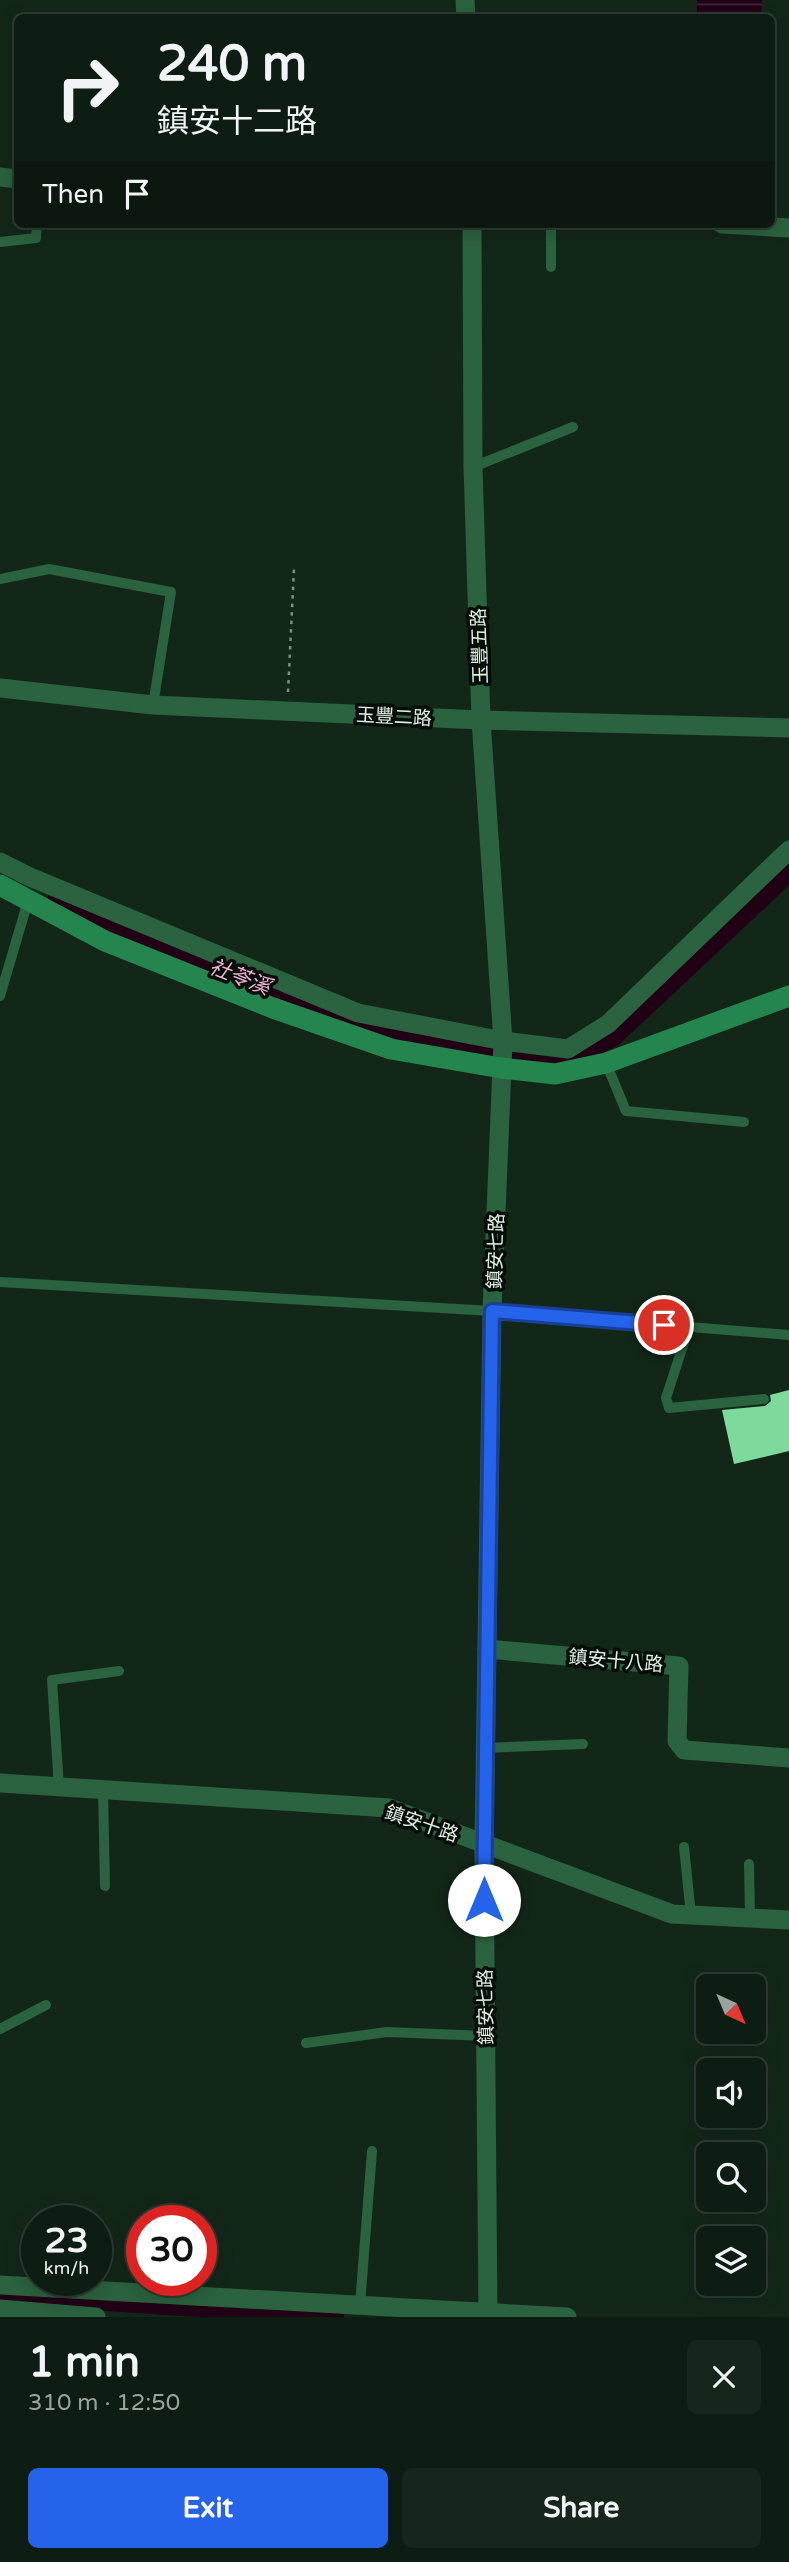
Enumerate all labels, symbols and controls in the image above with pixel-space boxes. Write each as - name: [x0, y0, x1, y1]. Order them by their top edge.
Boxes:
- text: 240 m: [157, 35, 307, 94]
- icon: right: [42, 42, 133, 133]
- text: 鎮安十二路: [157, 103, 317, 141]
- icon: arrive: [118, 175, 156, 213]
- text: Then: [42, 179, 104, 210]
- street label: 玉豐五路: [468, 608, 492, 684]
- street label: 玉豐二路: [355, 704, 432, 730]
- water label: 社苓溪: [206, 955, 277, 1002]
- street label: 鎮安七路: [484, 1213, 508, 1289]
- pin: [634, 1295, 694, 1355]
- icon: arrive: [645, 1306, 683, 1344]
- street label: 鎮安十八路: [568, 1646, 664, 1676]
- street label: 鎮安十路: [382, 1801, 461, 1847]
- position arrow: [447, 1863, 521, 1937]
- street label: 鎮安七路: [474, 1969, 498, 2045]
- north arrow: [696, 1974, 766, 2044]
- map controls: [696, 1974, 766, 2296]
- button: sound: [696, 2058, 766, 2128]
- button: search: [696, 2142, 766, 2212]
- speed limit sign: 30: [126, 2205, 217, 2296]
- text: 23: [45, 2220, 88, 2262]
- button: layers: [696, 2226, 766, 2296]
- text: km/h: [44, 2257, 89, 2279]
- text: 1 min: [28, 2337, 140, 2388]
- button: close: [687, 2340, 761, 2414]
- text: 310 m · 12:50: [28, 2389, 180, 2417]
- button: Exit: [28, 2468, 388, 2548]
- button: Share: [402, 2468, 761, 2548]

